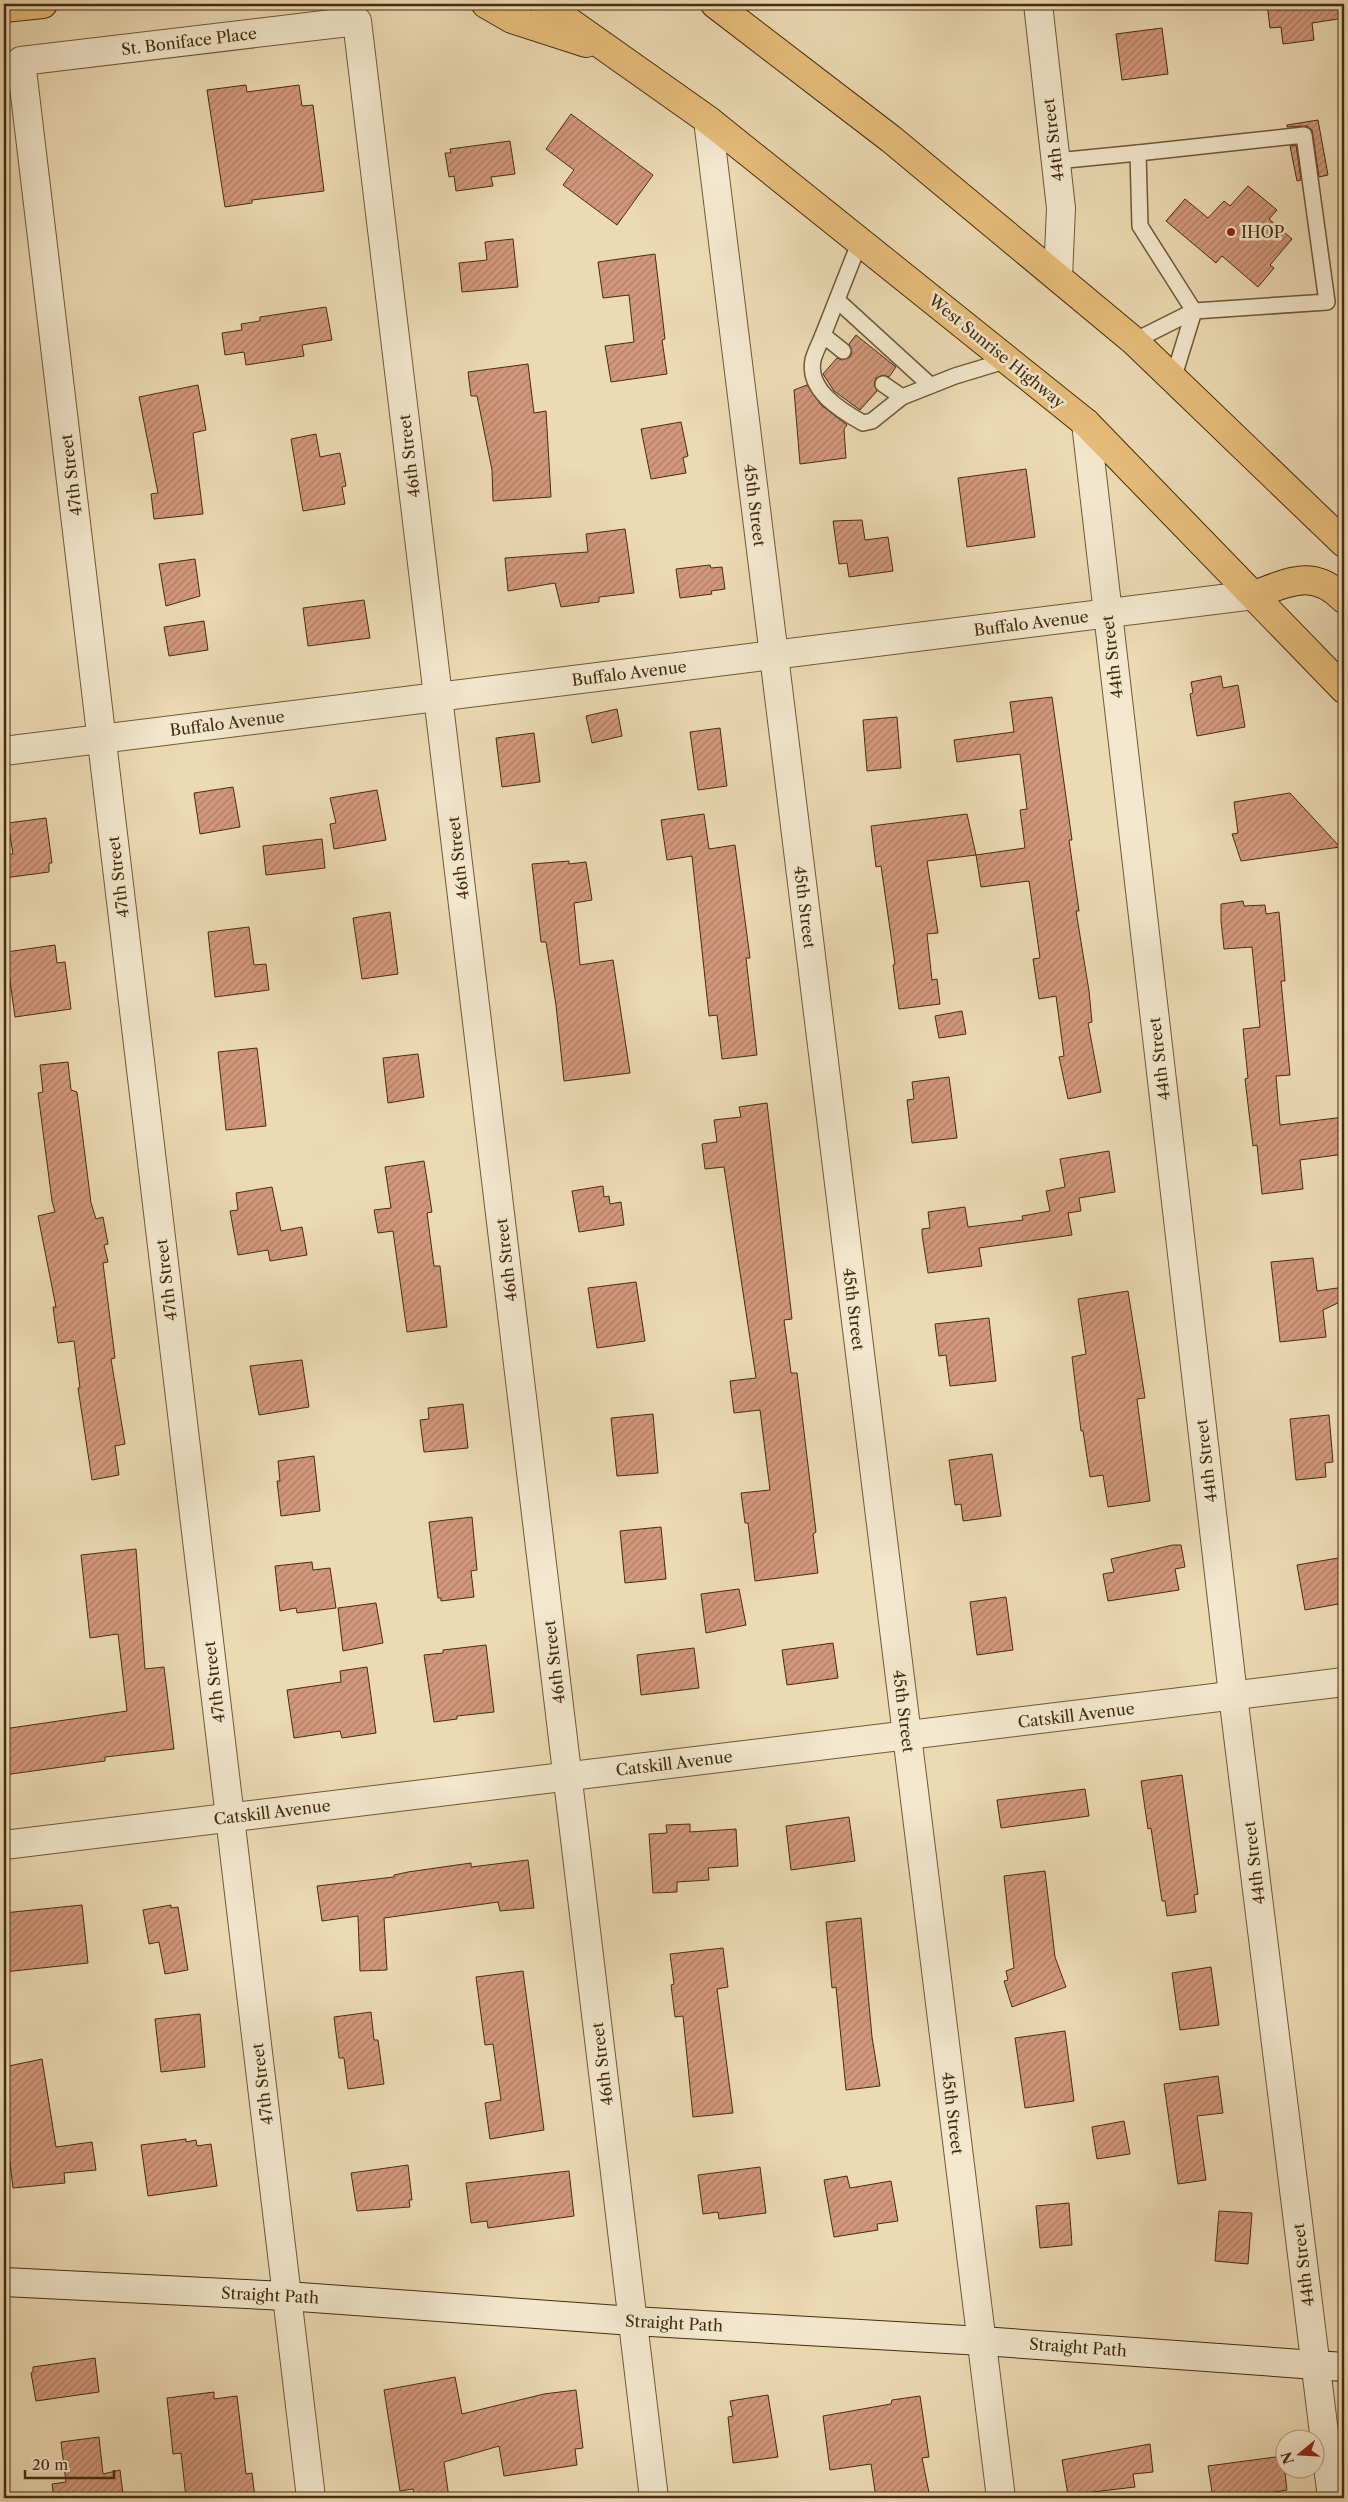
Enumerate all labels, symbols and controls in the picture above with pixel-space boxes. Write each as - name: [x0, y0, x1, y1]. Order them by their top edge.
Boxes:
- street label: St. Boniface Place: [120, 23, 258, 59]
- street label: 44th Street: [1038, 97, 1068, 183]
- place label: IHOP: [1241, 222, 1285, 242]
- marker: IHOP: [1225, 226, 1237, 238]
- street label: West Sunrise Highway: [924, 289, 1070, 413]
- street label: 46th Street: [394, 413, 424, 499]
- street label: 47th Street: [56, 433, 86, 517]
- street label: 45th Street: [740, 462, 770, 548]
- street label: Buffalo Avenue: [972, 606, 1090, 640]
- street label: 44th Street: [1097, 614, 1127, 700]
- street label: Buffalo Avenue: [570, 656, 688, 690]
- street label: Buffalo Avenue: [168, 706, 286, 740]
- street label: 46th Street: [443, 815, 473, 901]
- street label: 47th Street: [103, 835, 133, 919]
- street label: 45th Street: [790, 864, 820, 950]
- street label: 44th Street: [1144, 1016, 1174, 1102]
- street label: 46th Street: [491, 1217, 521, 1303]
- street label: 47th Street: [151, 1238, 181, 1322]
- street label: 45th Street: [839, 1266, 869, 1352]
- street label: 44th Street: [1191, 1418, 1221, 1504]
- street label: 46th Street: [539, 1619, 569, 1705]
- street label: 47th Street: [199, 1640, 229, 1724]
- street label: 45th Street: [889, 1668, 919, 1754]
- street label: Catskill Avenue: [1016, 1698, 1136, 1732]
- street label: Catskill Avenue: [614, 1746, 734, 1780]
- street label: Catskill Avenue: [212, 1795, 332, 1829]
- street label: 44th Street: [1239, 1820, 1269, 1906]
- street label: 46th Street: [587, 2021, 617, 2107]
- street label: 47th Street: [247, 2042, 277, 2126]
- street label: 45th Street: [938, 2070, 968, 2156]
- street label: 44th Street: [1288, 2222, 1318, 2308]
- street label: Straight Path: [221, 2282, 319, 2308]
- street label: Straight Path: [625, 2310, 723, 2336]
- street label: Straight Path: [1028, 2334, 1128, 2360]
- north arrow: [1276, 2430, 1326, 2480]
- scale bar: [25, 2447, 114, 2479]
- text: N: [1277, 2449, 1298, 2467]
- text: 20 m: [32, 2455, 68, 2474]

